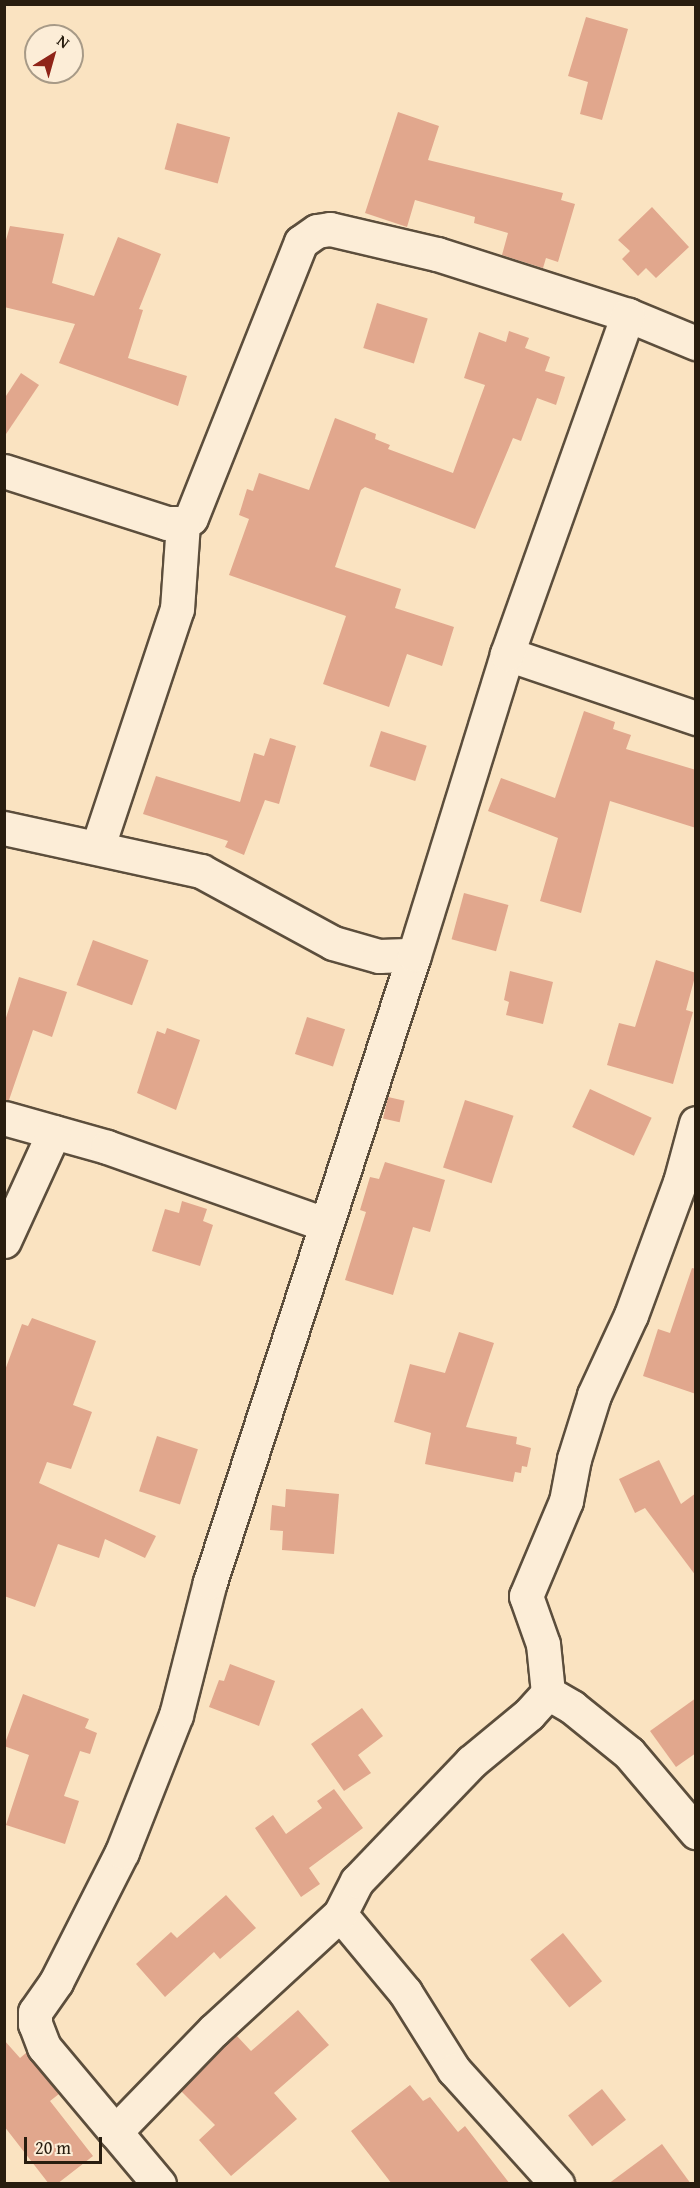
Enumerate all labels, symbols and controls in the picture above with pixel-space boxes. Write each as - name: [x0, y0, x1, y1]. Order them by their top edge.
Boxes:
- north arrow: [24, 24, 84, 84]
- text: N: [52, 28, 75, 54]
- scale bar: [27, 2125, 105, 2163]
- text: 20 m: [35, 2134, 71, 2161]

